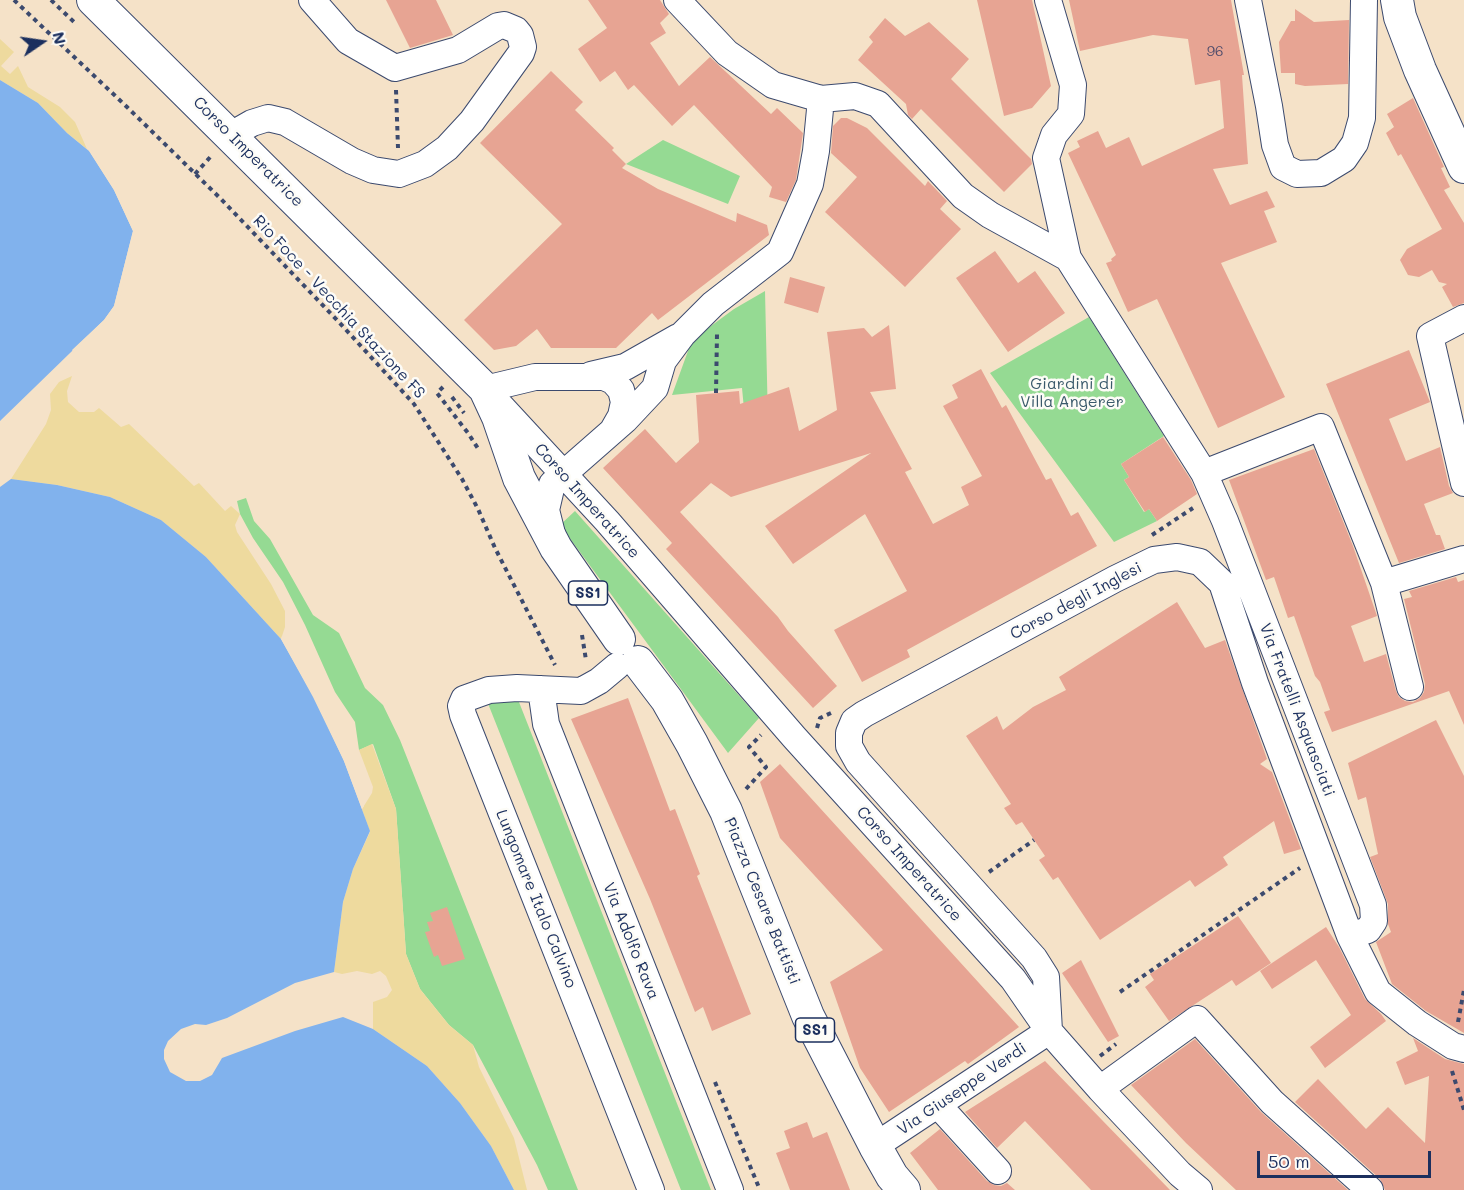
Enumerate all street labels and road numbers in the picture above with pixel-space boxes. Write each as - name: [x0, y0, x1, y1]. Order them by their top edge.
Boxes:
- street label: Corso Imperatrice: [189, 93, 307, 211]
- street label: Rio Foce - Vecchia Stazione FS: [249, 211, 429, 403]
- street label: Corso Imperatrice: [530, 440, 644, 562]
- street label: Corso degli Inglesi: [1007, 558, 1145, 644]
- road number: SS1: [568, 581, 608, 605]
- street label: Via Fratelli Asquasciati: [1255, 621, 1339, 799]
- street label: Corso Imperatrice: [852, 803, 966, 925]
- street label: Lungomare Italo Calvino: [491, 807, 581, 991]
- street label: Piazza Cesare Battisti: [720, 815, 804, 987]
- street label: Via Adolfo Rava: [599, 880, 663, 1002]
- road number: SS1: [796, 1018, 834, 1042]
- street label: Via Giuseppe Verdi: [894, 1039, 1030, 1139]

